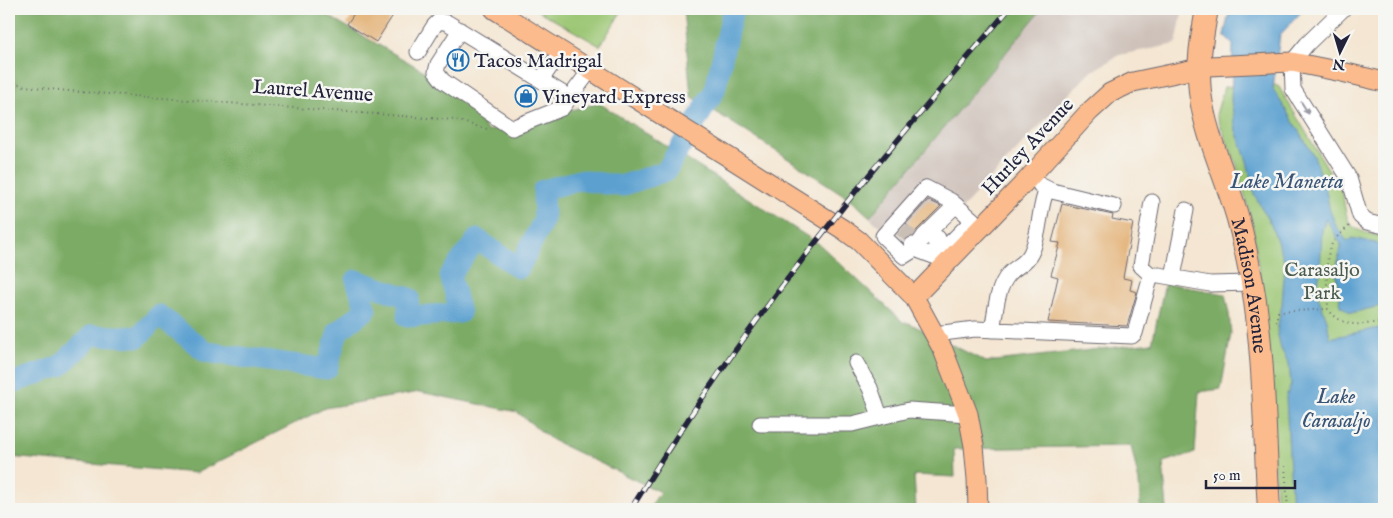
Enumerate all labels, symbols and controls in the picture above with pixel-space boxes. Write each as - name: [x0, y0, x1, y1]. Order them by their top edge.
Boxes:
- north arrow: [1316, 28, 1366, 78]
- restaurant icon: Tacos Madrigal: [446, 48, 470, 72]
- place label: Tacos Madrigal: [474, 49, 603, 74]
- text: N: [1332, 54, 1347, 74]
- street label: Laurel Avenue: [252, 75, 374, 108]
- shop icon: Vineyard Express: [514, 84, 538, 108]
- place label: Vineyard Express: [541, 85, 686, 110]
- street label: Hurley Avenue: [976, 93, 1080, 201]
- one-way arrow: [1300, 101, 1309, 114]
- water label: Lake Manetta: [1229, 169, 1344, 196]
- street label: Madison Avenue: [1224, 215, 1272, 354]
- park label: Carasaljo Park: [1284, 258, 1360, 306]
- water label: Lake Carasaljo: [1301, 384, 1371, 435]
- scale bar: [1206, 458, 1294, 490]
- text: 50 m: [1213, 466, 1241, 485]

